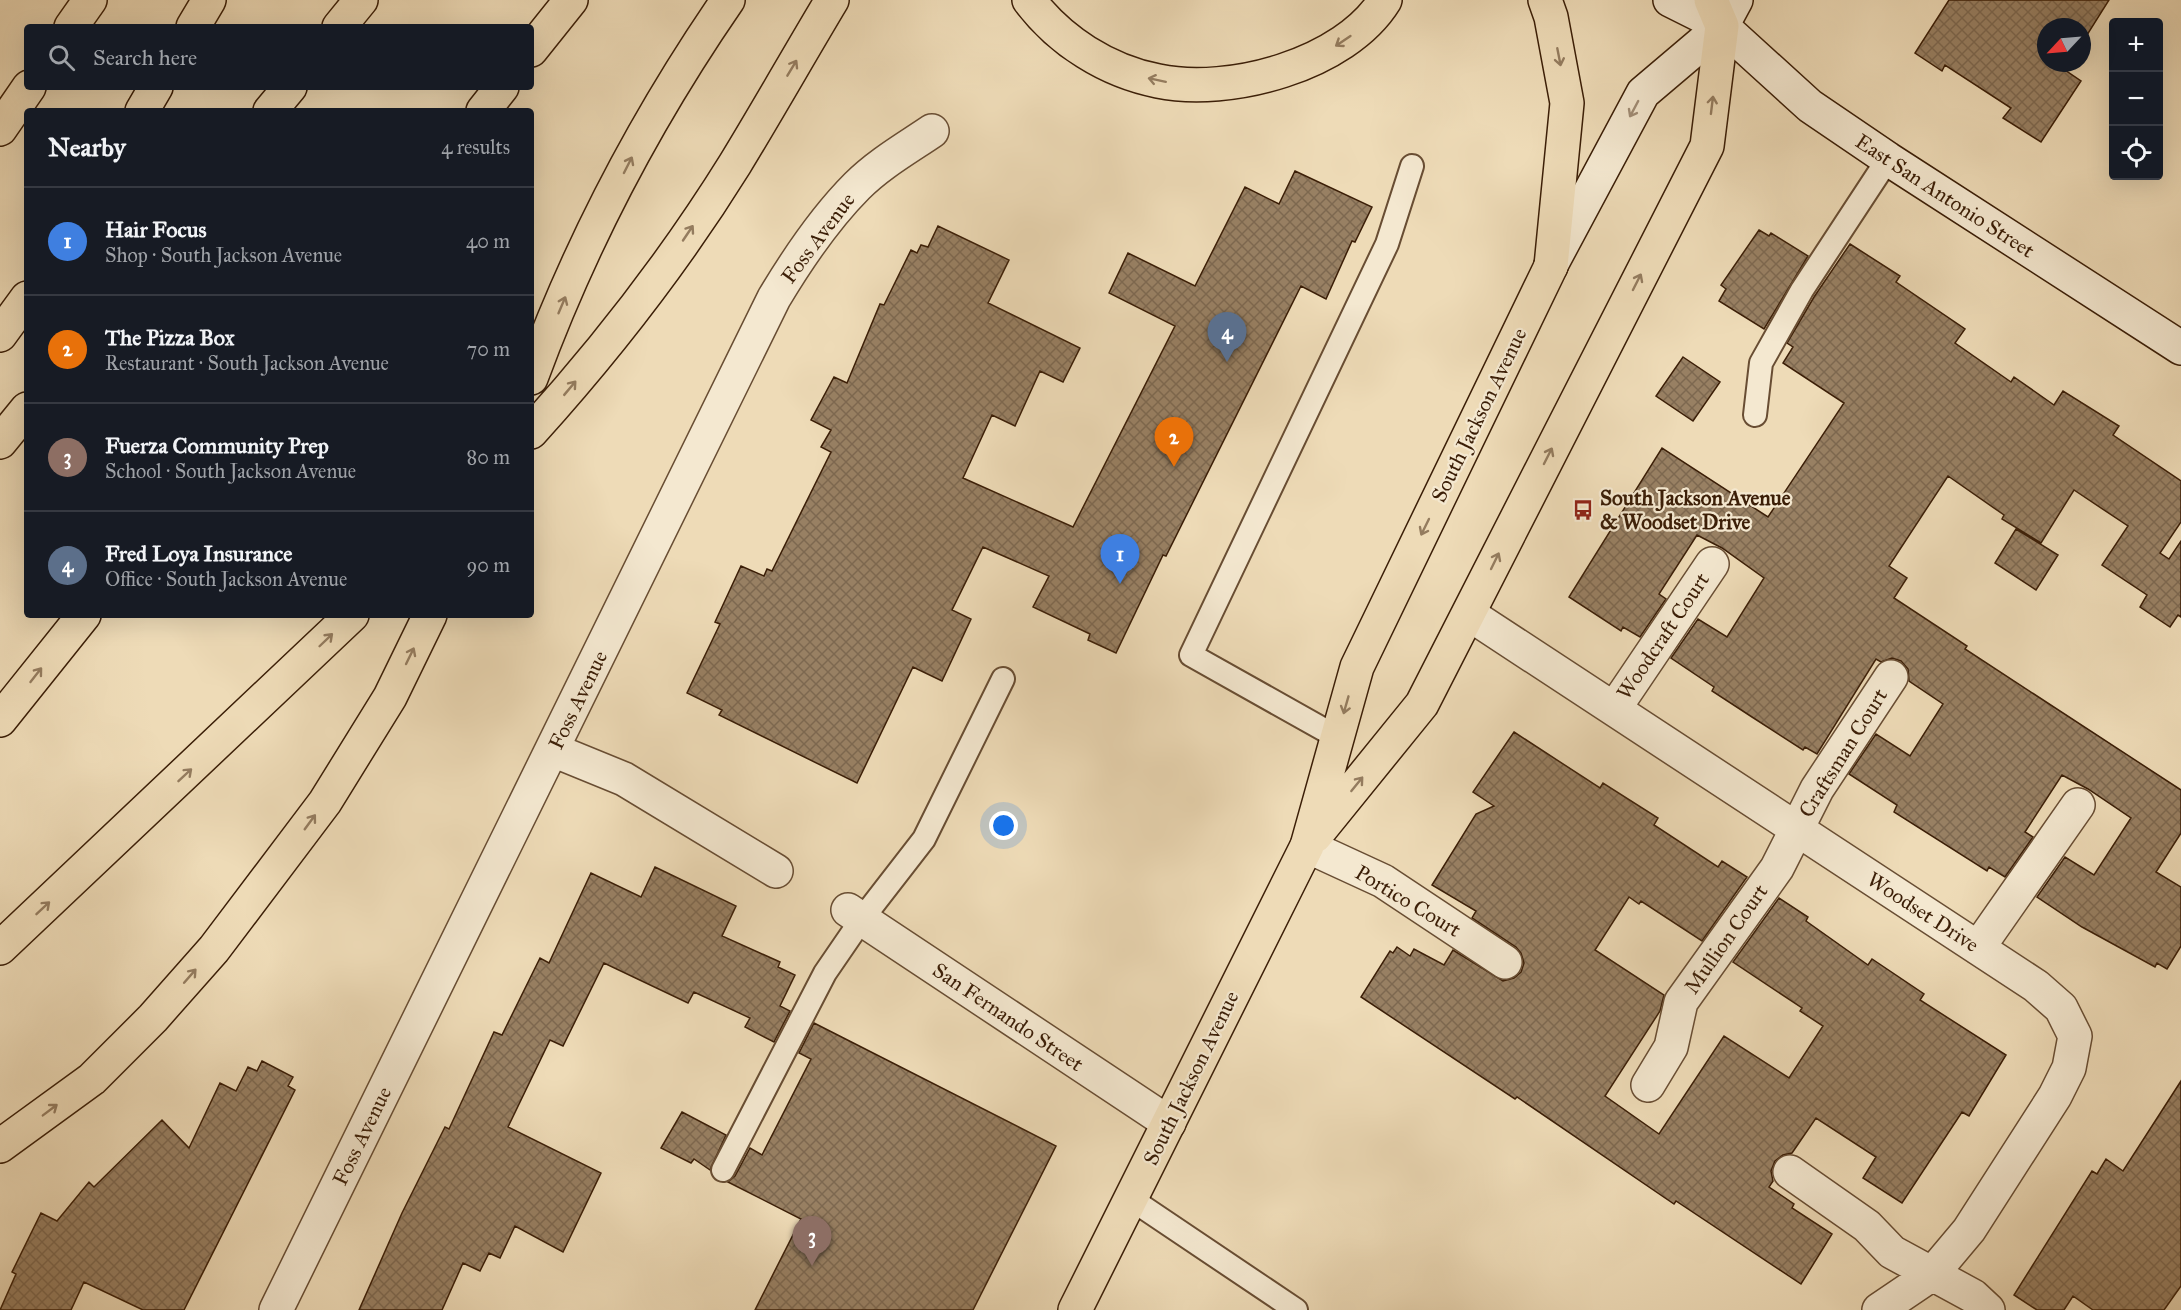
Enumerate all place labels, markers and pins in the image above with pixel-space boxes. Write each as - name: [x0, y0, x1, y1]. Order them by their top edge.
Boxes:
- pin: 4: [1208, 312, 1246, 362]
- pin: 2: [1154, 418, 1194, 467]
- place label: South Jackson Avenue & Woodset Drive: [1600, 485, 1791, 535]
- bus stop icon: South Jackson Avenue & Woodset Drive: [1571, 498, 1595, 522]
- pin: 1: [1100, 534, 1140, 584]
- pin: 3: [792, 1216, 832, 1266]

